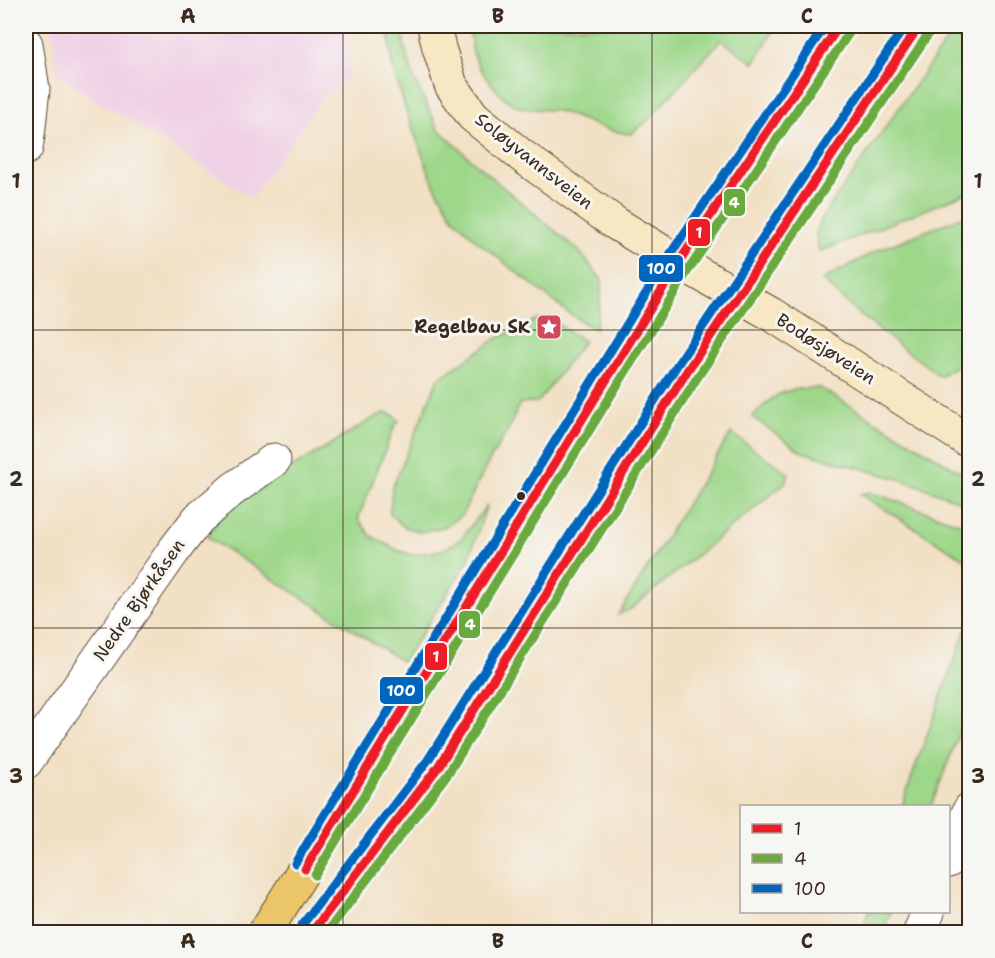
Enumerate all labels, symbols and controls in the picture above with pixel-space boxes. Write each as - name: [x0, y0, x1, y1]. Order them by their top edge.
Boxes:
- text: A: [180, 3, 196, 29]
- text: B: [492, 3, 504, 29]
- text: C: [801, 3, 813, 29]
- street label: Soløyvannsveien: [470, 107, 598, 215]
- text: 1: [11, 168, 21, 194]
- text: 1: [973, 168, 983, 194]
- line badge: 4: [723, 188, 746, 217]
- text: 4: [728, 192, 740, 213]
- line badge: 1: [687, 218, 711, 247]
- text: 1: [695, 222, 703, 243]
- line badge: 100: [638, 254, 684, 283]
- text: 100: [646, 258, 676, 279]
- street label: Bodøsjøveien: [772, 308, 880, 390]
- place icon: Regelbau SK: [534, 312, 564, 342]
- place label: Regelbau SK: [414, 315, 531, 339]
- text: 2: [9, 466, 23, 492]
- text: 2: [971, 466, 985, 492]
- unlabelled marker: [515, 490, 527, 502]
- street label: Nedre Bjørkåsen: [88, 534, 190, 666]
- line badge: 4: [458, 610, 481, 639]
- text: 4: [464, 614, 476, 635]
- line badge: 1: [424, 642, 448, 671]
- text: 1: [432, 646, 440, 667]
- line badge: 100: [379, 676, 424, 705]
- text: 100: [386, 680, 416, 701]
- text: 3: [9, 763, 23, 789]
- text: 3: [971, 763, 985, 789]
- legend: [740, 805, 950, 913]
- text: 1: [794, 817, 802, 841]
- text: 4: [794, 847, 807, 871]
- text: 100: [794, 877, 826, 901]
- text: A: [180, 928, 196, 954]
- text: B: [492, 928, 504, 954]
- text: C: [801, 928, 813, 954]

